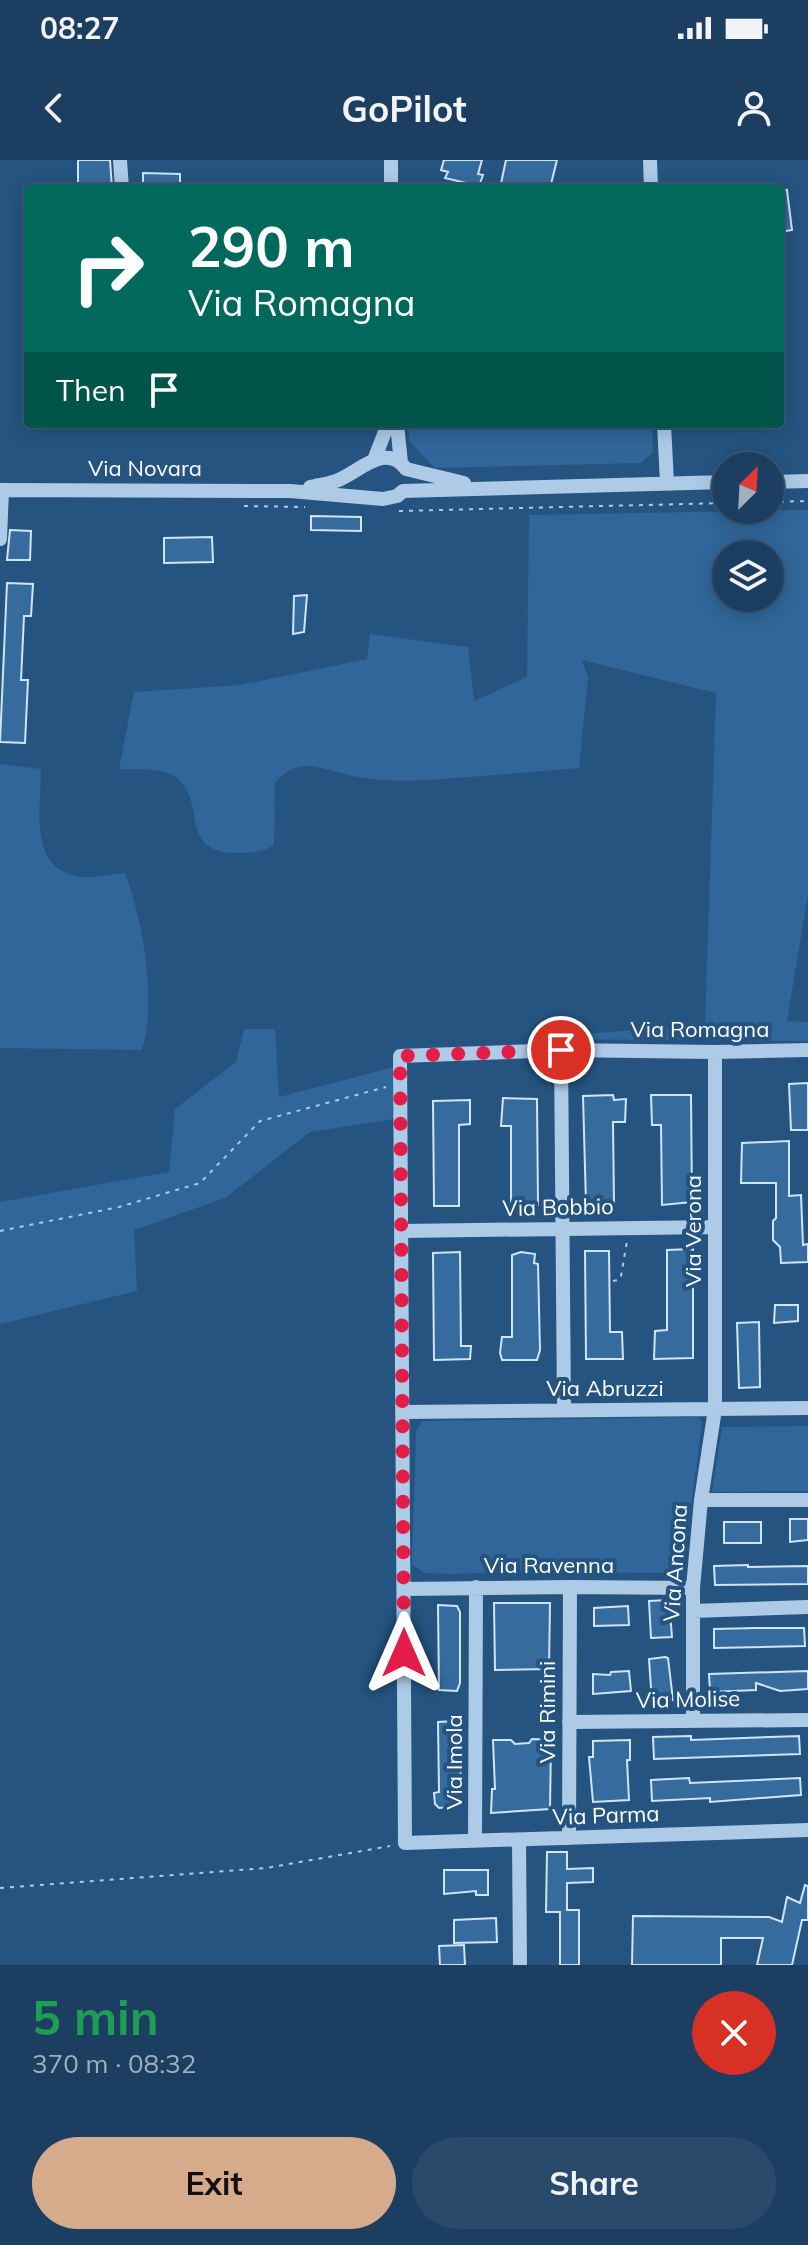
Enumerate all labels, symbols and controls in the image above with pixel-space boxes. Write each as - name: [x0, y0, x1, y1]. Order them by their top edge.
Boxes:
- text: 08:27: [40, 9, 119, 47]
- icon: back: [32, 86, 76, 130]
- text: GoPilot: [341, 86, 467, 131]
- icon: person: [732, 86, 776, 130]
- text: 290 m: [188, 211, 355, 281]
- icon: right: [56, 216, 160, 320]
- text: Via Romagna: [188, 280, 415, 325]
- icon: arrive: [142, 368, 186, 412]
- text: Then: [56, 371, 126, 409]
- north arrow: [712, 452, 784, 524]
- map controls: [712, 452, 784, 612]
- street label: Via Novara: [88, 454, 202, 482]
- button: layers: [712, 540, 784, 612]
- street label: Via Romagna: [631, 1015, 769, 1043]
- pin: [527, 1016, 595, 1084]
- icon: arrive: [539, 1028, 583, 1072]
- street label: Via Verona: [679, 1175, 707, 1287]
- street label: Via Bobbio: [502, 1192, 614, 1222]
- street label: Via Abruzzi: [546, 1374, 664, 1402]
- street label: Via Ancona: [657, 1503, 693, 1623]
- street label: Via Ravenna: [484, 1551, 614, 1579]
- position arrow: [362, 1611, 446, 1695]
- street label: Via Rimini: [533, 1661, 561, 1763]
- street label: Via Molise: [636, 1684, 740, 1714]
- street label: Via Imola: [440, 1714, 468, 1810]
- street label: Via Parma: [552, 1799, 660, 1831]
- text: 5 min: [32, 1987, 159, 2047]
- button: close: [692, 1991, 776, 2075]
- text: 370 m · 08:32: [32, 2047, 196, 2080]
- button: Exit: [32, 2137, 396, 2229]
- button: Share: [412, 2137, 776, 2229]

